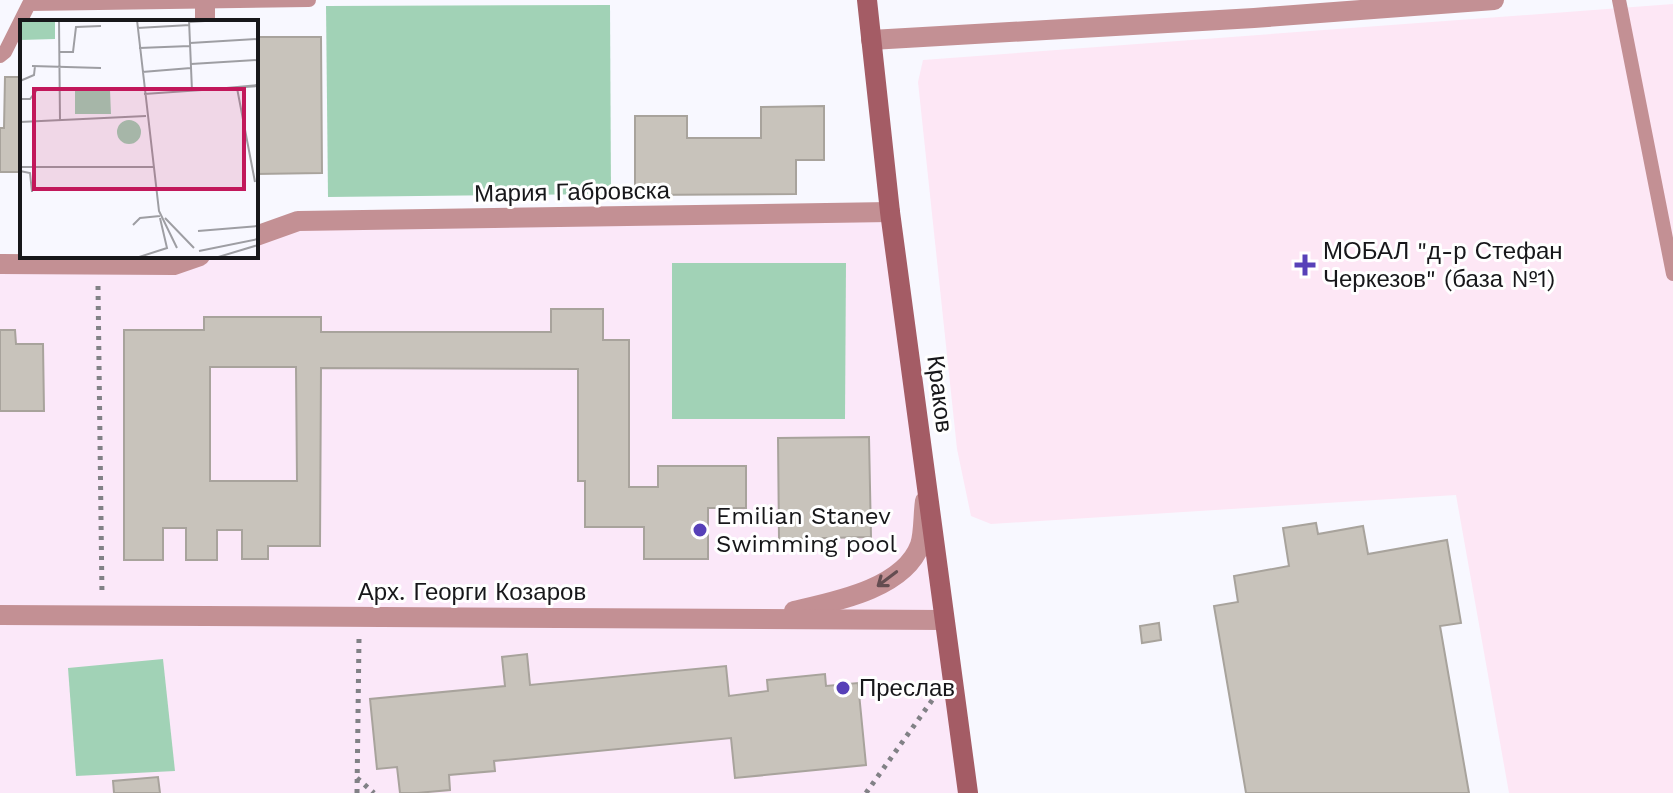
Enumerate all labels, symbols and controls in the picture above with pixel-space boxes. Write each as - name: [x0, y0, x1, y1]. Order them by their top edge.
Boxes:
- inset map: [20, 20, 258, 258]
- street label: Мария Габровска: [474, 176, 671, 208]
- place label: МОБАЛ "д-р Стефан Черкезов" (база №1): [1323, 237, 1563, 293]
- marker: МОБАЛ "д-р Стефан Черкезов" (база №1): [1294, 254, 1316, 276]
- street label: Краков: [921, 354, 959, 434]
- place label: Emilian Stanev Swimming pool: [716, 502, 898, 558]
- marker: Emilian Stanev Swimming pool: [691, 521, 709, 539]
- one-way arrow: [876, 571, 898, 588]
- street label: Арх. Георги Козаров: [358, 578, 586, 606]
- place label: Преслав: [859, 674, 955, 702]
- marker: Преслав: [834, 679, 852, 697]

